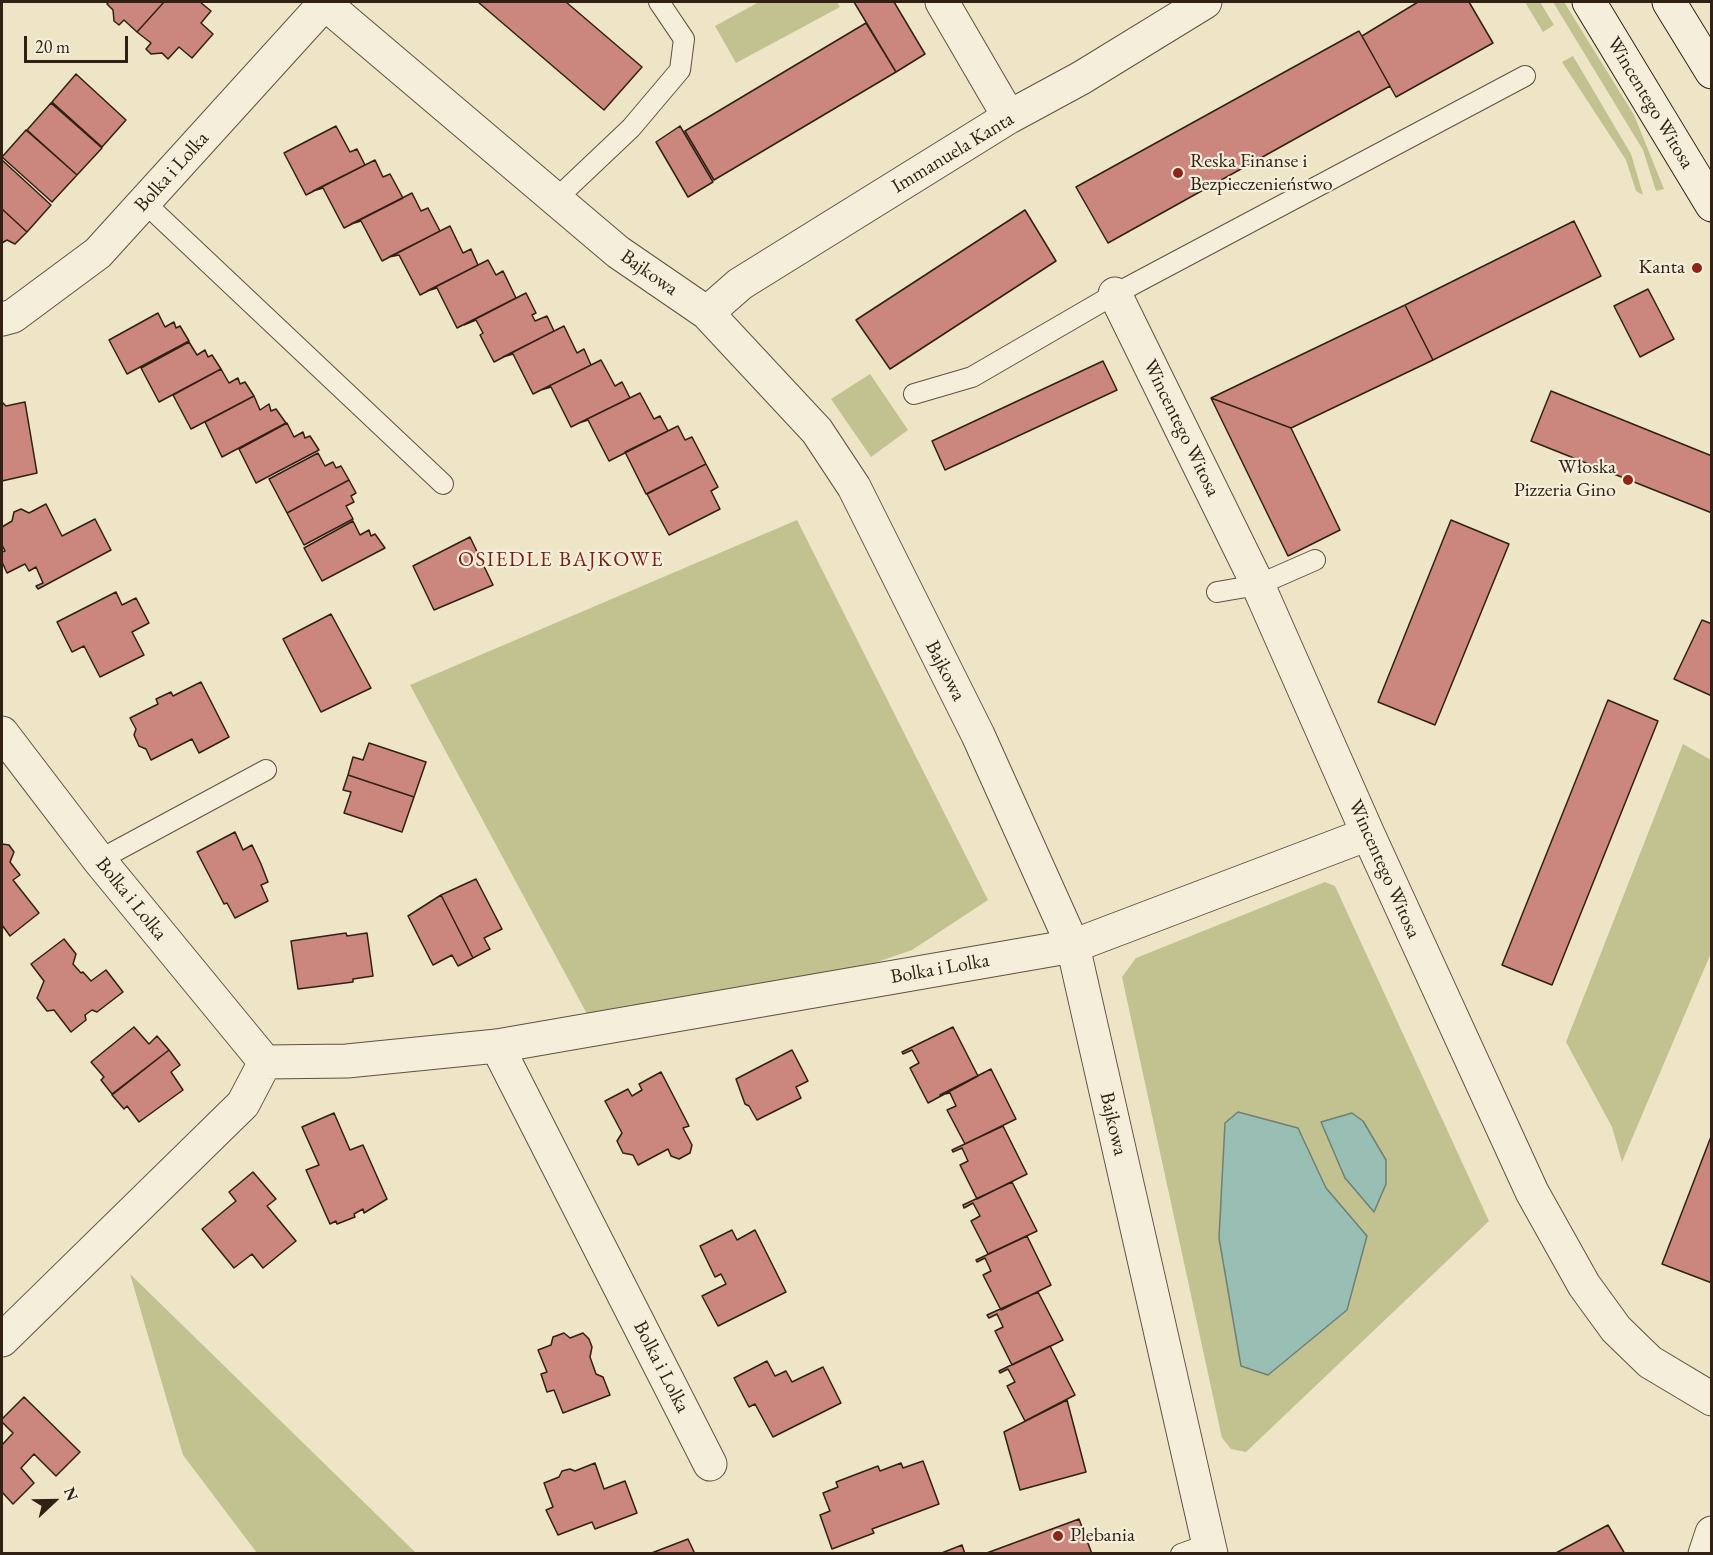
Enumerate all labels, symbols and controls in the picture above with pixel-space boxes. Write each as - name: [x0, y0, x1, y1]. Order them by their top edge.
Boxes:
- scale bar: [27, 24, 130, 62]
- street label: Wincentego Witosa: [1601, 33, 1699, 173]
- text: 20 m: [35, 35, 70, 58]
- street label: Immanuela Kanta: [888, 107, 1018, 199]
- street label: Bolka i Lolka: [130, 127, 214, 217]
- place label: Reska Finanse i Bezpieczenieństwo: [1190, 150, 1333, 197]
- marker: Reska Finanse i Bezpieczenieństwo: [1171, 166, 1185, 180]
- street label: Bajkowa: [616, 245, 682, 301]
- place label: Kanta: [1639, 256, 1685, 280]
- marker: Kanta: [1690, 261, 1704, 275]
- street label: Wincentego Witosa: [1137, 356, 1225, 500]
- place label: Włoska Pizzeria Gino: [1514, 456, 1616, 503]
- marker: Włoska Pizzeria Gino: [1621, 473, 1635, 487]
- district label: OSIEDLE BAJKOWE: [458, 547, 664, 573]
- street label: Bajkowa: [920, 637, 970, 705]
- street label: Wincentego Witosa: [1343, 796, 1425, 942]
- street label: Bolka i Lolka: [90, 853, 172, 945]
- street label: Bolka i Lolka: [889, 949, 991, 989]
- street label: Bajkowa: [1094, 1090, 1132, 1158]
- street label: Bolka i Lolka: [628, 1317, 694, 1417]
- north arrow: [24, 1471, 84, 1531]
- text: N: [59, 1484, 83, 1504]
- place label: Plebania: [1070, 1524, 1135, 1548]
- marker: Plebania: [1051, 1529, 1065, 1543]

